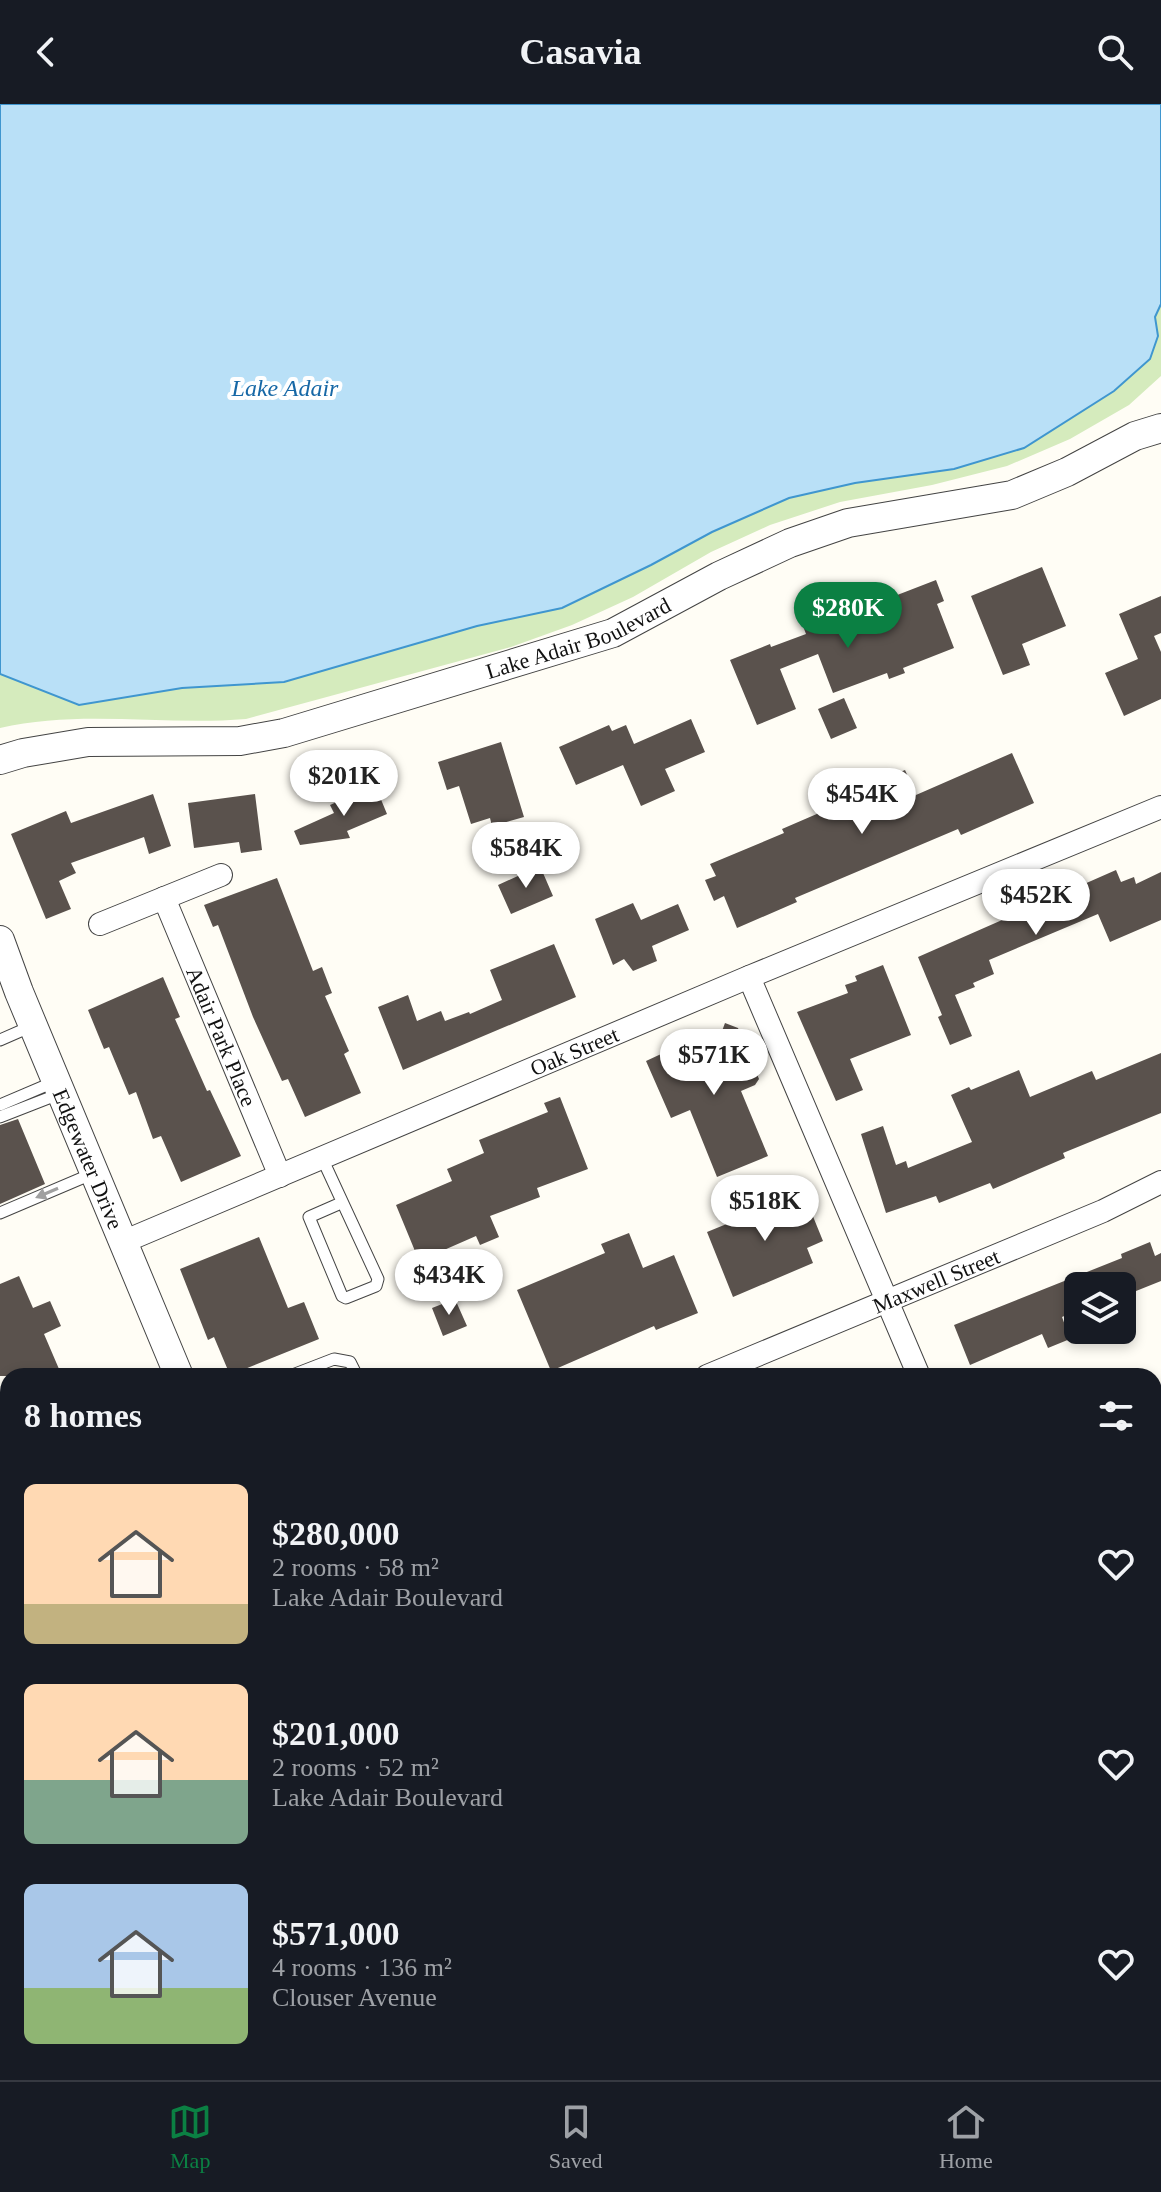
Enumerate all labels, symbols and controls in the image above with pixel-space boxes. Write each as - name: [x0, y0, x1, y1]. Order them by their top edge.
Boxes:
- icon: back: [24, 30, 68, 74]
- icon: search: [1093, 30, 1137, 74]
- text: Casavia: [519, 32, 642, 72]
- water label: Lake Adair: [231, 375, 339, 401]
- pin: $280K: [792, 582, 904, 650]
- street label: Lake Adair Boulevard: [483, 592, 675, 684]
- text: $280K: [812, 593, 884, 622]
- pin: $201K: [288, 750, 400, 818]
- text: $201K: [308, 761, 380, 790]
- pin: $454K: [806, 768, 918, 836]
- text: $454K: [826, 779, 898, 808]
- pin: $584K: [470, 822, 582, 890]
- text: $584K: [490, 833, 562, 862]
- pin: $452K: [980, 869, 1092, 937]
- text: $452K: [1000, 880, 1072, 909]
- street label: Adair Park Place: [181, 963, 262, 1110]
- street label: Oak Street: [526, 1022, 622, 1081]
- pin: $571K: [658, 1029, 770, 1097]
- text: $571K: [678, 1040, 750, 1069]
- street label: Edgewater Drive: [48, 1085, 128, 1233]
- pin: $518K: [709, 1175, 821, 1243]
- text: $518K: [729, 1186, 801, 1215]
- one-way arrow: [35, 1187, 59, 1200]
- street label: Maxwell Street: [869, 1244, 1003, 1319]
- pin: $434K: [393, 1249, 505, 1317]
- text: $434K: [413, 1260, 485, 1289]
- map controls: [1064, 1272, 1136, 1344]
- button: layers: [1064, 1272, 1136, 1344]
- icon: filters: [1094, 1394, 1138, 1438]
- text: 8 homes: [24, 1397, 142, 1434]
- text: $280,000: [272, 1515, 400, 1552]
- icon: home: [88, 1516, 184, 1612]
- icon: heart: [1094, 1542, 1138, 1586]
- text: 2 rooms · 58 m²: [272, 1553, 439, 1582]
- text: Lake Adair Boulevard: [272, 1583, 503, 1612]
- text: $201,000: [272, 1715, 400, 1752]
- icon: home: [88, 1716, 184, 1812]
- icon: heart: [1094, 1742, 1138, 1786]
- text: 2 rooms · 52 m²: [272, 1753, 439, 1782]
- text: Lake Adair Boulevard: [272, 1783, 503, 1812]
- text: $571,000: [272, 1915, 400, 1952]
- icon: home: [88, 1916, 184, 2012]
- icon: heart: [1094, 1942, 1138, 1986]
- text: 4 rooms · 136 m²: [272, 1953, 452, 1982]
- text: Clouser Avenue: [272, 1983, 437, 2012]
- tab: Map: [168, 2100, 212, 2174]
- tab: Saved: [549, 2100, 602, 2174]
- tab: Home: [939, 2100, 993, 2174]

